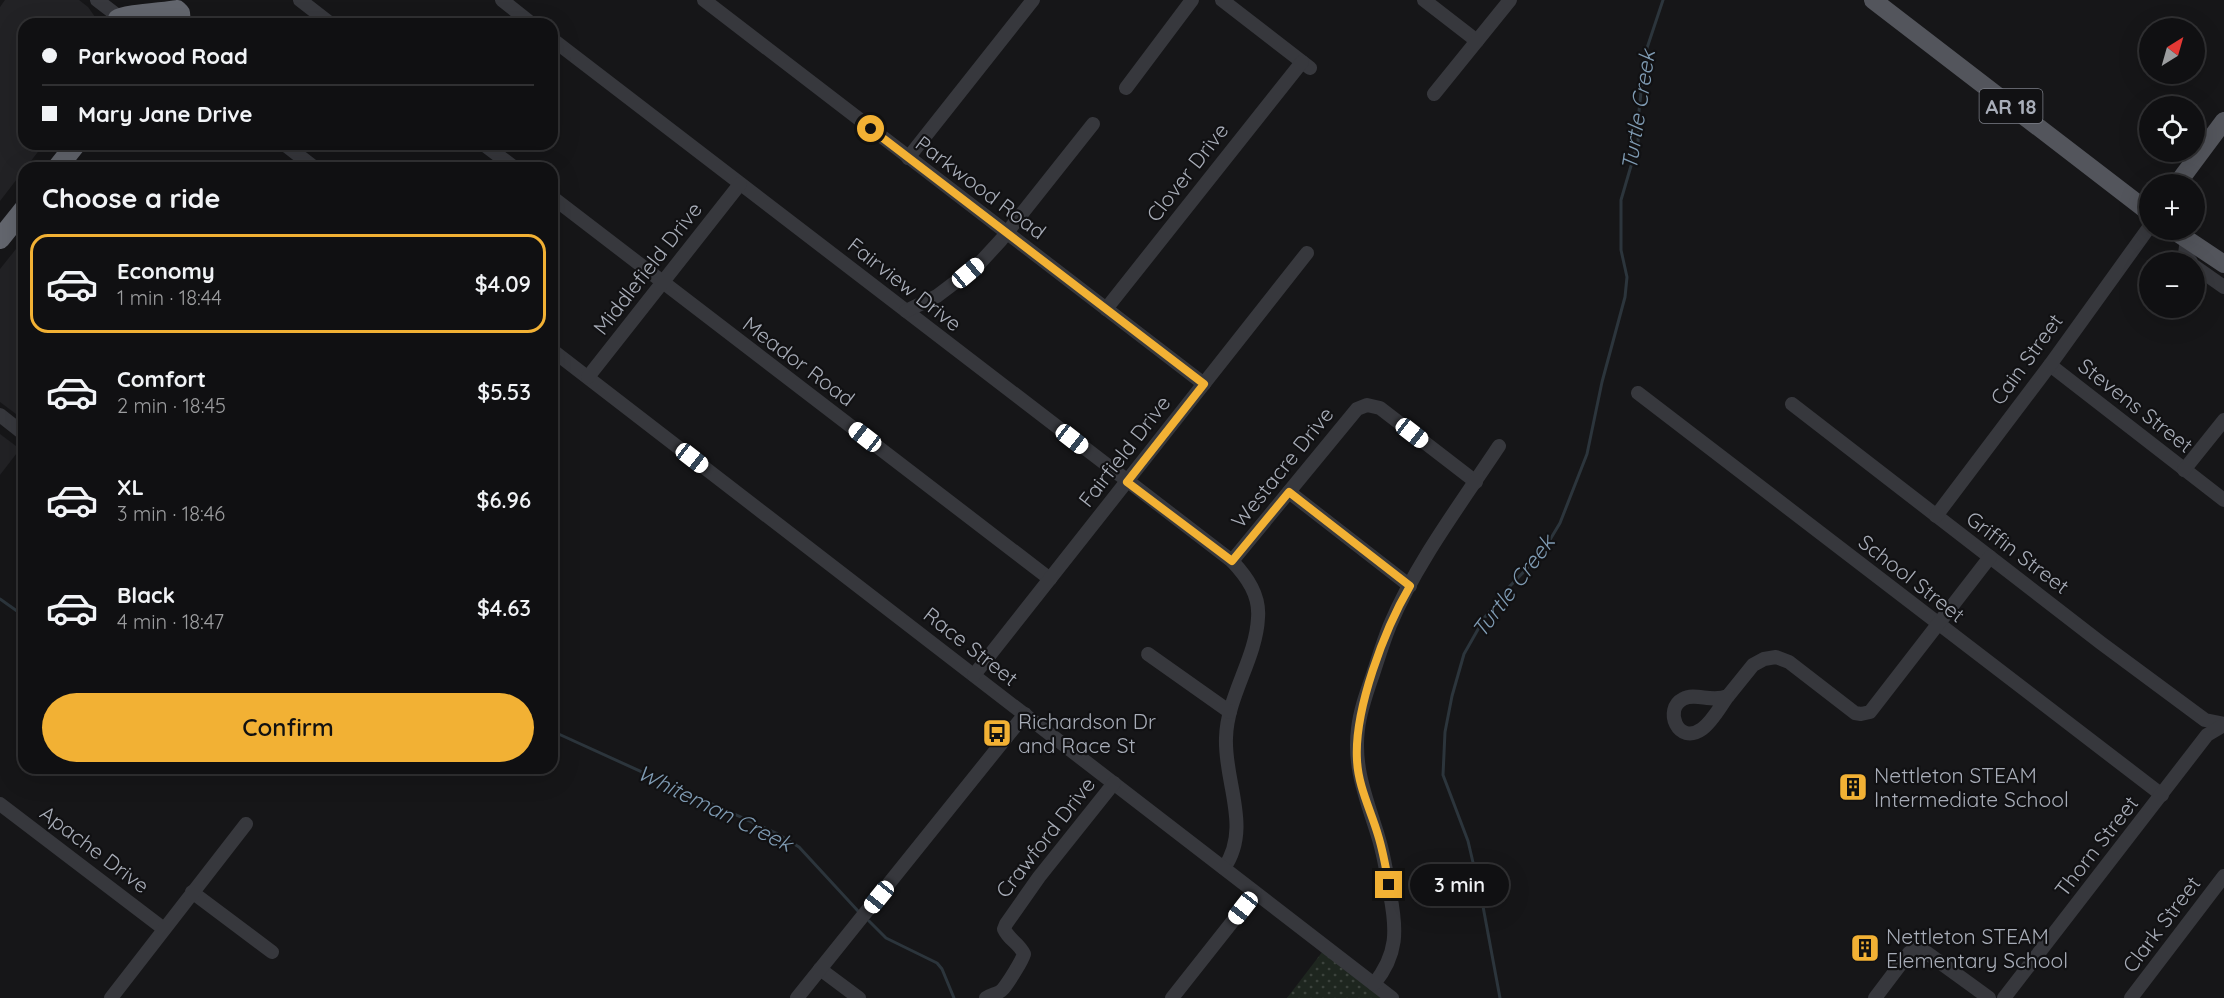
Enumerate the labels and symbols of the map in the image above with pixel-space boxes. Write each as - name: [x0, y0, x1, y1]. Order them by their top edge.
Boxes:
- north arrow: [2139, 18, 2205, 84]
- water label: Turtle Creek: [1615, 46, 1662, 172]
- road number: AR 18: [1980, 89, 2042, 123]
- route start: [857, 115, 884, 142]
- street label: Clover Drive: [1140, 117, 1234, 227]
- street label: Parkwood Road: [911, 130, 1051, 244]
- street label: Middlefield Drive: [587, 196, 707, 340]
- street label: Fairview Drive: [843, 231, 967, 337]
- car: [948, 255, 988, 291]
- street label: Cain Street: [1984, 308, 2068, 410]
- street label: Meador Road: [738, 310, 860, 412]
- street label: Stevens Street: [2073, 352, 2199, 458]
- street label: Fairfield Drive: [1072, 390, 1176, 512]
- street label: Westacre Drive: [1225, 401, 1339, 533]
- car: [1392, 415, 1432, 451]
- car: [845, 419, 885, 455]
- car: [1052, 421, 1092, 457]
- car: [672, 440, 712, 476]
- street label: Griffin Street: [1961, 505, 2075, 599]
- water label: Turtle Creek: [1465, 527, 1562, 643]
- street label: School Street: [1854, 528, 1970, 628]
- street label: Race Street: [919, 601, 1023, 691]
- place label: Richardson Dr and Race St: [1018, 708, 1156, 758]
- bus stop icon: Richardson Dr and Race St: [981, 717, 1013, 749]
- water label: Whiteman Creek: [633, 758, 799, 859]
- place label: Nettleton STEAM Intermediate School: [1874, 762, 2069, 812]
- street label: Crawford Drive: [990, 771, 1100, 903]
- building icon: Nettleton STEAM Intermediate School: [1837, 771, 1869, 803]
- street label: Thorn Street: [2049, 790, 2143, 902]
- street label: Apache Drive: [35, 799, 155, 899]
- callout: 3 min: [1410, 864, 1509, 906]
- route end: [1375, 871, 1402, 898]
- street label: Clark Street: [2116, 871, 2206, 977]
- car: [861, 877, 897, 917]
- car: [1225, 888, 1261, 928]
- place label: Nettleton STEAM Elementary School: [1886, 923, 2068, 973]
- building icon: Nettleton STEAM Elementary School: [1849, 932, 1881, 964]

